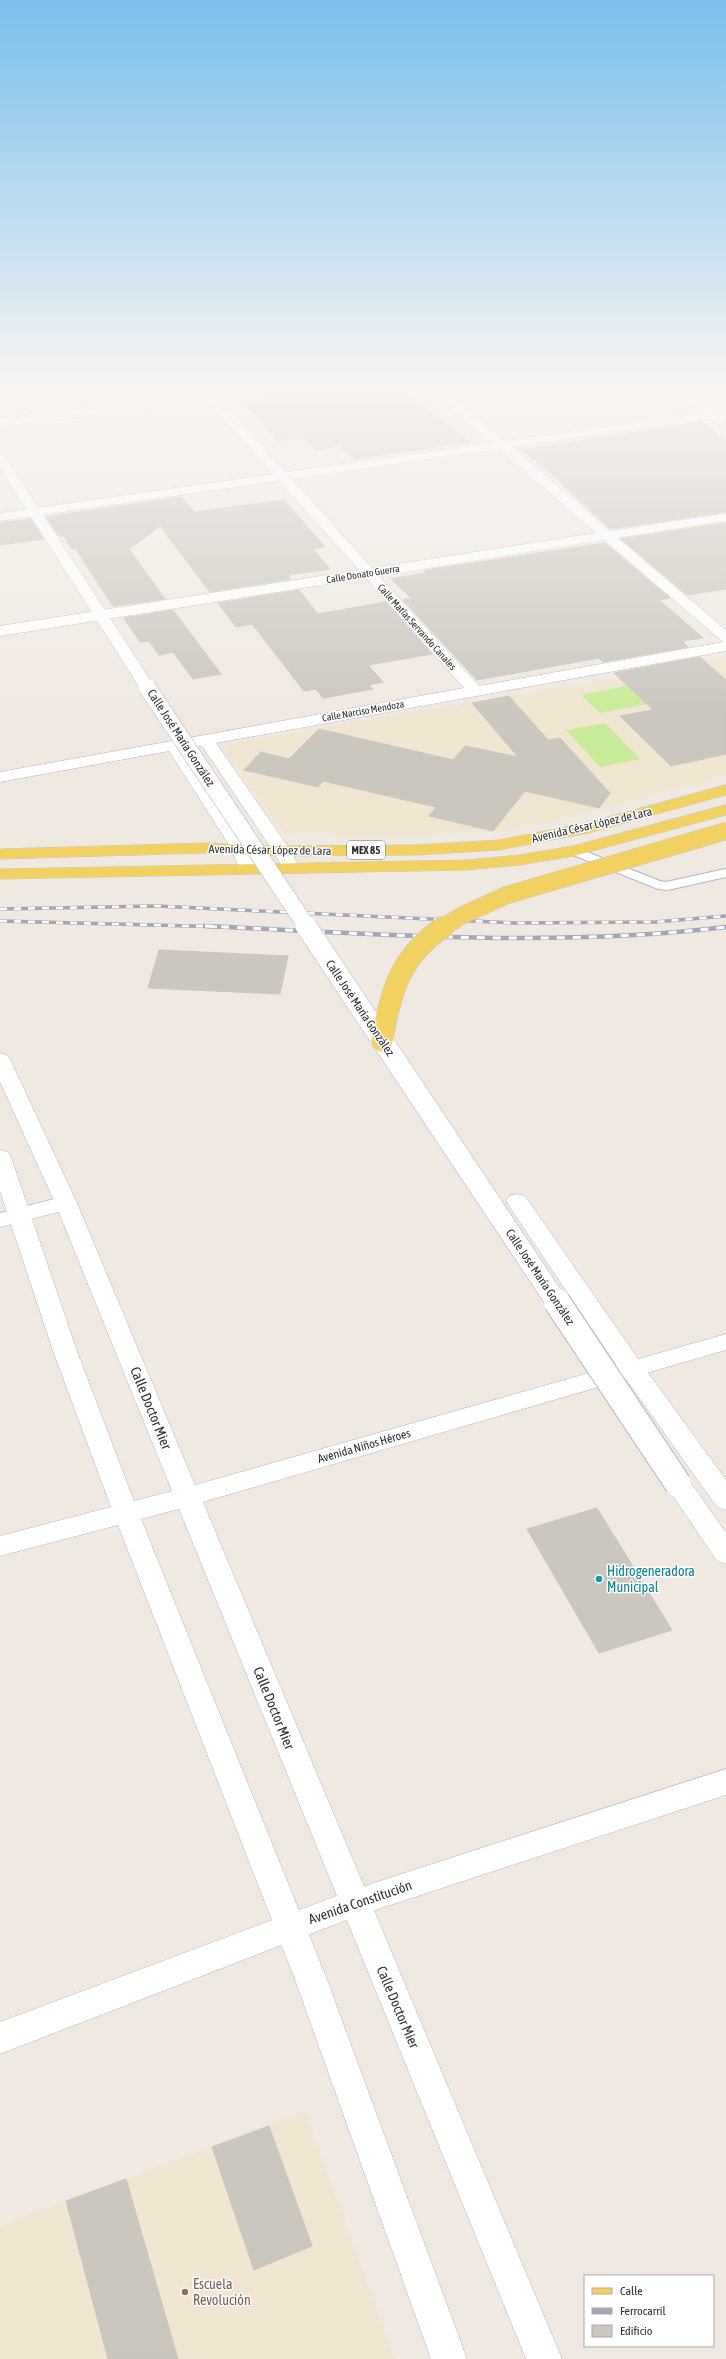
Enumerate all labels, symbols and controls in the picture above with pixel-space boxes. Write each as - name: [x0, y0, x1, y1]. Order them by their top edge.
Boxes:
- street label: Calle Donato Guerra: [326, 563, 401, 585]
- street label: Calle Matías Servando Canales: [376, 582, 459, 673]
- street label: Calle José María González: [144, 687, 218, 790]
- street label: Calle Narciso Mendoza: [321, 698, 405, 724]
- street label: Avenida César López de Lara: [531, 804, 653, 846]
- road number: MEX 85: [347, 841, 385, 859]
- street label: Avenida César López de Lara: [209, 842, 331, 858]
- street label: Calle José María González: [323, 957, 398, 1059]
- street label: Calle José María González: [503, 1226, 578, 1328]
- street label: Calle Doctor Mier: [127, 1364, 175, 1452]
- street label: Avenida Niños Héroes: [316, 1426, 412, 1466]
- place label: Hidrogeneradora Municipal: [607, 1563, 695, 1595]
- marker: Hidrogeneradora Municipal: [594, 1574, 604, 1584]
- street label: Calle Doctor Mier: [250, 1664, 298, 1752]
- street label: Avenida Constitución: [306, 1877, 414, 1927]
- street label: Calle Doctor Mier: [374, 1964, 423, 2051]
- legend: [584, 2275, 714, 2347]
- place label: Escuela Revolución: [193, 2276, 251, 2308]
- text: Calle: [620, 2284, 643, 2298]
- marker: Escuela Revolución: [180, 2287, 190, 2297]
- text: Ferrocarril: [620, 2304, 667, 2318]
- text: Edificio: [620, 2324, 653, 2338]

